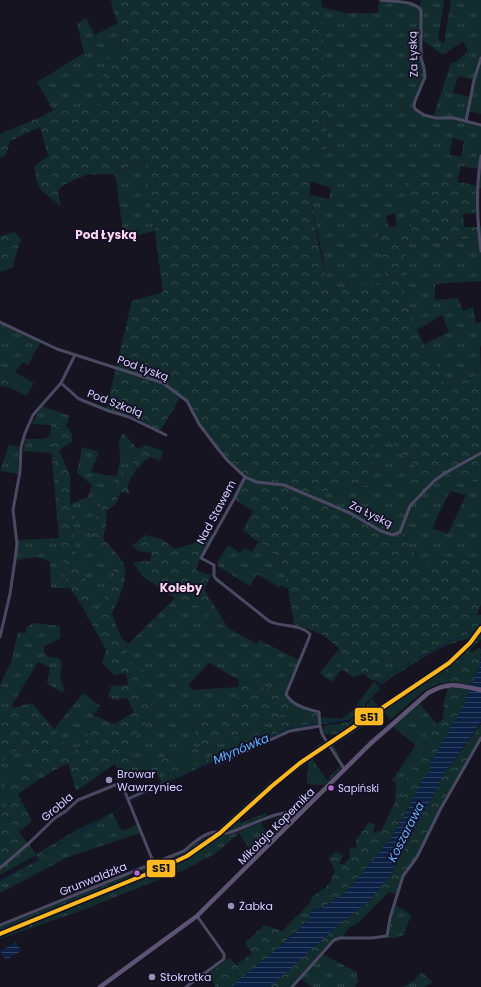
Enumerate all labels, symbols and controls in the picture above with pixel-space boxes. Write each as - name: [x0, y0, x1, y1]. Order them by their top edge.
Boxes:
- street label: Za Łyską: [404, 31, 422, 77]
- district label: Pod Łyską: [75, 226, 137, 243]
- street label: Pod Łyską: [115, 351, 171, 385]
- street label: Pod Szkołą: [85, 385, 145, 421]
- street label: Nad Stawem: [192, 477, 240, 547]
- street label: Za Łyską: [347, 497, 395, 531]
- district label: Koleby: [160, 579, 203, 596]
- line badge: S51: [354, 707, 384, 726]
- text: S51: [360, 709, 378, 725]
- water label: Młynówka: [210, 729, 272, 768]
- place label: Browar Wawrzyniec: [117, 766, 183, 795]
- marker: Browar Wawrzyniec: [104, 775, 114, 785]
- place label: Sapiński: [338, 781, 379, 796]
- marker: Sapiński: [326, 783, 336, 793]
- street label: Mikołaja Kopernika: [234, 784, 318, 868]
- street label: Grobla: [38, 789, 76, 825]
- water label: Koszarawa: [383, 799, 428, 865]
- street label: Grunwaldzka: [57, 858, 129, 900]
- line badge: S51: [146, 859, 176, 878]
- text: S51: [152, 860, 170, 876]
- unlabelled marker: [132, 868, 142, 878]
- place label: Żabka: [239, 898, 273, 914]
- marker: Żabka: [226, 901, 236, 911]
- place label: Stokrotka: [160, 969, 211, 985]
- marker: Stokrotka: [147, 972, 157, 982]

